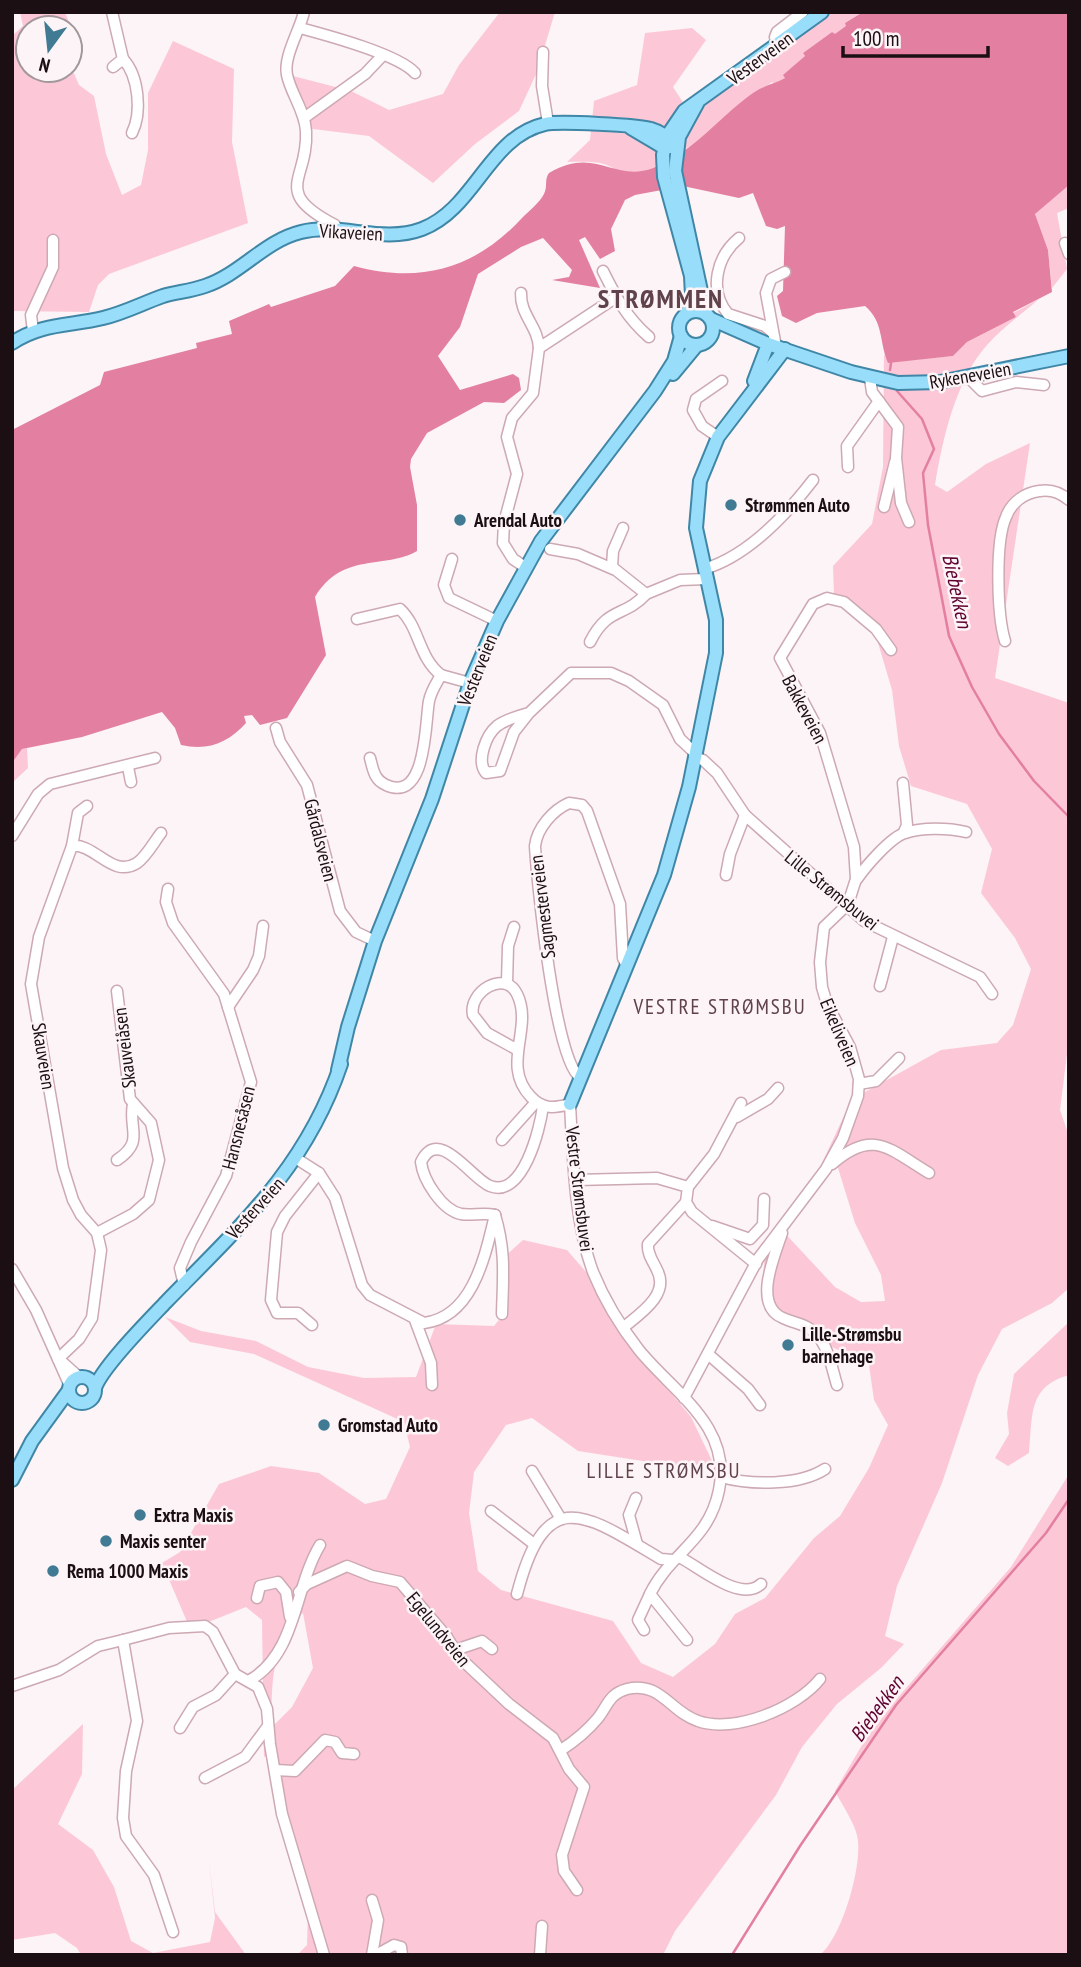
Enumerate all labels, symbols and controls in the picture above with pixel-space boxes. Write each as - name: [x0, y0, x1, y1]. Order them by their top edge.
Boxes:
- north arrow: [14, 14, 84, 84]
- scale bar: [843, 14, 988, 58]
- text: 100 m: [853, 25, 899, 52]
- street label: Vesterveien: [721, 26, 798, 91]
- text: N: [37, 53, 53, 78]
- street label: Vikaveien: [318, 218, 383, 246]
- district label: STRØMMEN: [598, 282, 724, 315]
- street label: Rykeneveien: [927, 356, 1013, 394]
- place label: Strømmen Auto: [745, 493, 850, 517]
- marker: Strømmen Auto: [723, 497, 739, 513]
- place label: Arendal Auto: [473, 508, 562, 532]
- marker: Arendal Auto: [452, 512, 468, 528]
- water label: Biebekken: [936, 551, 979, 632]
- street label: Vesterveien: [451, 630, 502, 711]
- street label: Bakkeveien: [777, 671, 833, 747]
- street label: Gårdalsveien: [299, 796, 343, 884]
- street label: Lille Strømsbuvei: [780, 845, 884, 935]
- street label: Sagmesterveien: [524, 854, 560, 960]
- district label: VESTRE STRØMSBU: [632, 993, 807, 1020]
- street label: Eikeliveien: [815, 994, 865, 1070]
- street label: Skauveiåsen: [107, 1006, 141, 1090]
- street label: Skauveien: [27, 1021, 61, 1091]
- street label: Hansnesåsen: [216, 1084, 260, 1172]
- street label: Vestre Strømsbuvei: [560, 1124, 600, 1253]
- street label: Vesterveien: [220, 1172, 289, 1245]
- place label: Lille-Strømsbu barnehage: [802, 1322, 901, 1368]
- marker: Lille-Strømsbu barnehage: [780, 1337, 796, 1353]
- place label: Gromstad Auto: [338, 1413, 438, 1437]
- marker: Gromstad Auto: [316, 1417, 332, 1433]
- district label: LILLE STRØMSBU: [586, 1457, 742, 1484]
- place label: Extra Maxis: [154, 1503, 233, 1527]
- marker: Extra Maxis: [132, 1507, 148, 1523]
- place label: Maxis senter: [120, 1529, 207, 1553]
- marker: Maxis senter: [98, 1533, 114, 1549]
- place label: Rema 1000 Maxis: [67, 1559, 189, 1583]
- marker: Rema 1000 Maxis: [45, 1563, 61, 1579]
- street label: Egelundveien: [402, 1587, 476, 1671]
- water label: Biebekken: [844, 1669, 911, 1747]

